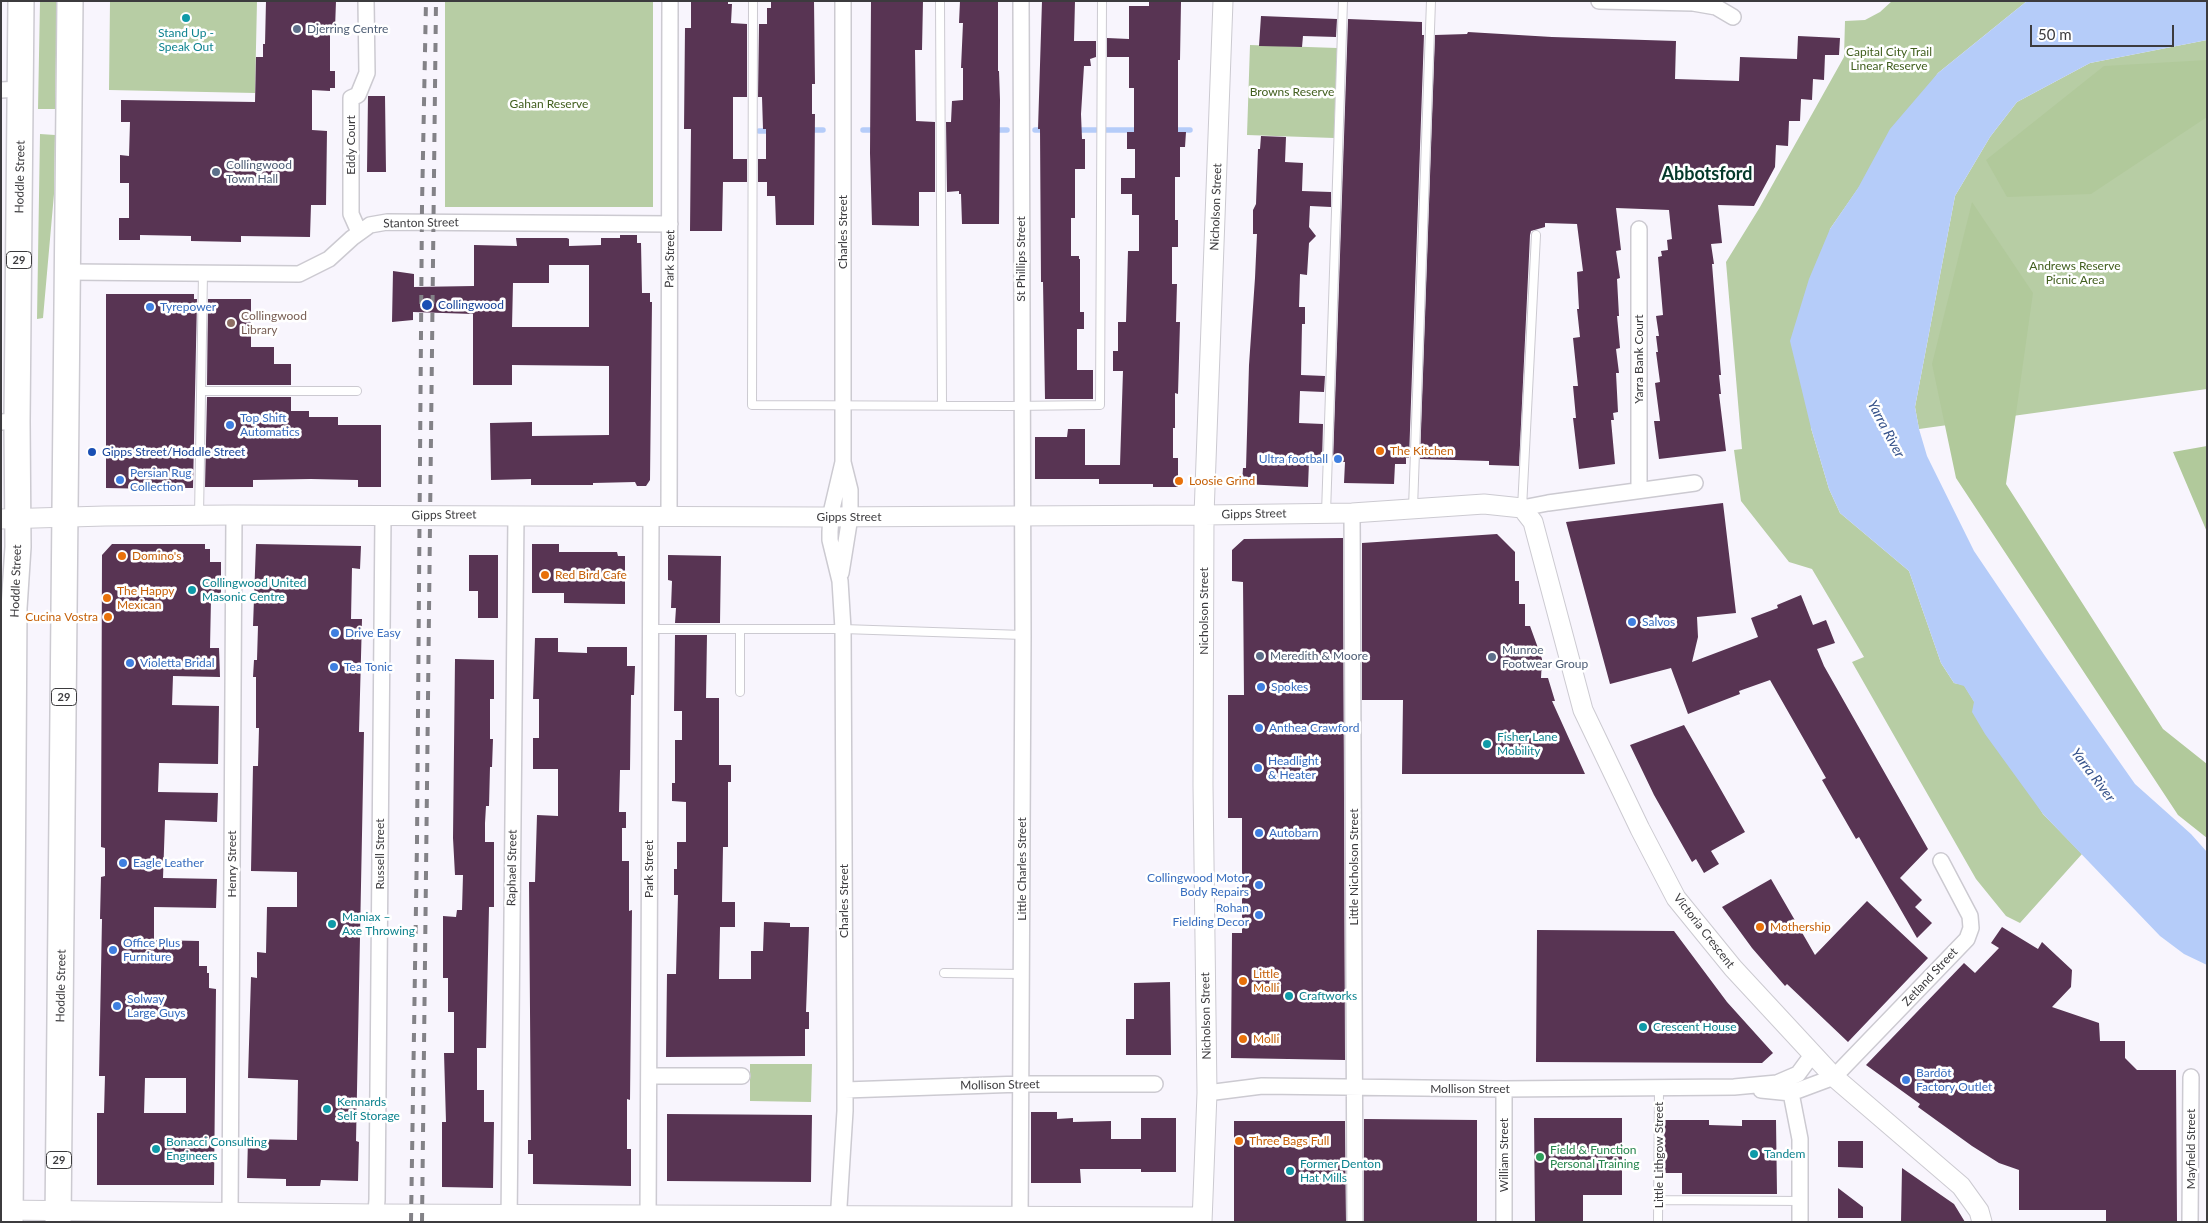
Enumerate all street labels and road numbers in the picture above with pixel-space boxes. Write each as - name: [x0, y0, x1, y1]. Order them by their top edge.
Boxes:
- street label: Eddy Court: [344, 115, 358, 175]
- street label: Hoddle Street: [12, 140, 28, 214]
- street label: Nicholson Street: [1207, 163, 1225, 251]
- street label: Charles Street: [836, 195, 850, 269]
- street label: Stanton Street: [383, 215, 459, 231]
- street label: St Phillips Street: [1014, 216, 1028, 302]
- street label: Park Street: [662, 230, 678, 288]
- road number: 29: [6, 252, 32, 268]
- street label: Yarra Bank Court: [1632, 314, 1646, 404]
- street label: Gipps Street: [1221, 506, 1287, 522]
- street label: Gipps Street: [411, 507, 477, 523]
- street label: Gipps Street: [817, 510, 881, 524]
- street label: Hoddle Street: [8, 544, 24, 618]
- street label: Nicholson Street: [1197, 567, 1211, 655]
- road number: 29: [52, 689, 76, 706]
- street label: Little Nicholson Street: [1347, 809, 1361, 925]
- street label: Little Charles Street: [1015, 817, 1029, 921]
- street label: Russell Street: [373, 818, 387, 890]
- street label: Henry Street: [225, 830, 239, 898]
- street label: Raphael Street: [504, 830, 520, 906]
- street label: Park Street: [642, 840, 656, 898]
- street label: Charles Street: [837, 864, 851, 938]
- street label: Victoria Crescent: [1670, 891, 1738, 971]
- street label: Zetland Street: [1899, 945, 1961, 1009]
- street label: Hoddle Street: [53, 949, 69, 1023]
- street label: Nicholson Street: [1198, 972, 1214, 1060]
- street label: Mollison Street: [960, 1077, 1040, 1093]
- street label: Mollison Street: [1430, 1082, 1510, 1096]
- street label: Little Lithgow Street: [1652, 1102, 1666, 1208]
- street label: Mayfield Street: [2184, 1109, 2198, 1189]
- street label: William Street: [1497, 1118, 1511, 1192]
- road number: 29: [46, 1152, 72, 1168]

